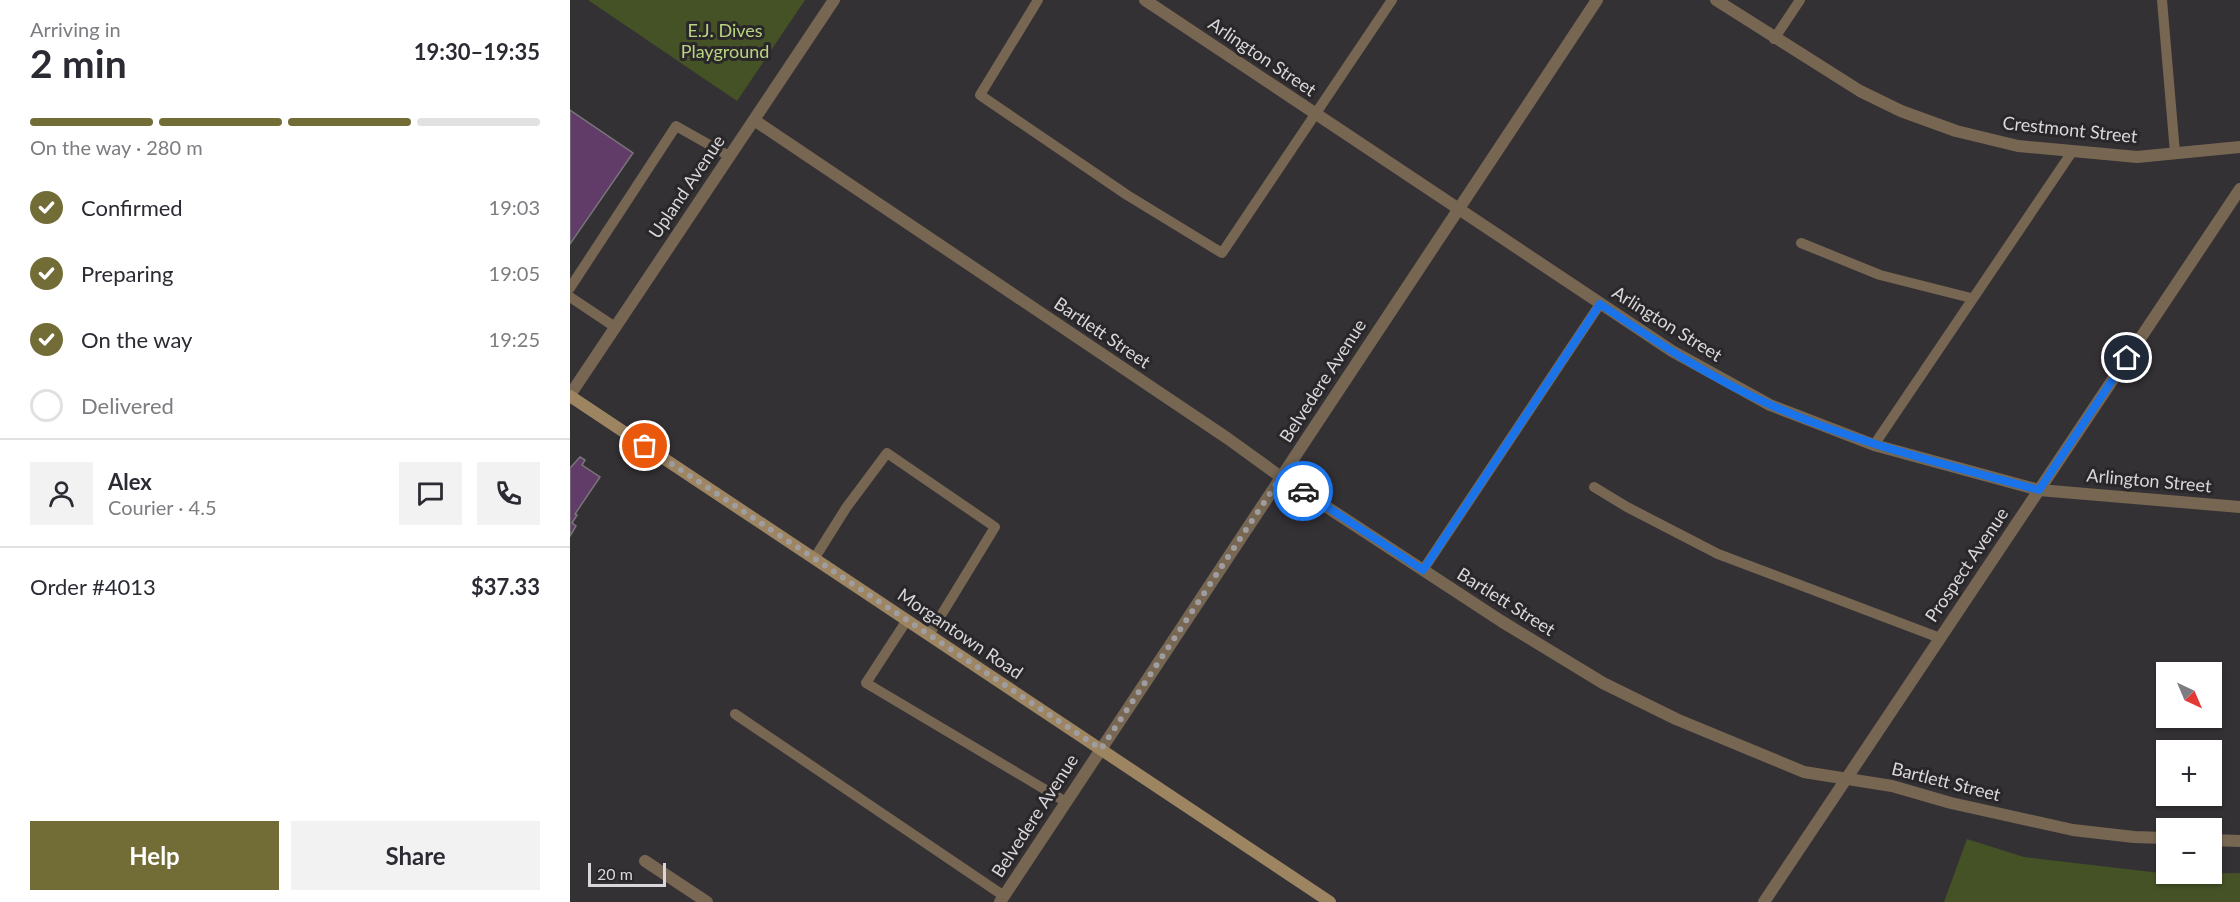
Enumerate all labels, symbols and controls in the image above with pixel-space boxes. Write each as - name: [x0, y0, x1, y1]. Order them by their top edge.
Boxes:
- street label: Arlington Street: [1204, 12, 1321, 101]
- text: Arriving in: [30, 17, 121, 41]
- park label: E.J. Dives Playground: [681, 19, 769, 62]
- text: 19:30–19:35: [414, 38, 540, 65]
- text: 2 min: [30, 40, 127, 86]
- street label: Crestmont Street: [2002, 111, 2139, 147]
- street label: Upland Avenue: [644, 131, 729, 242]
- text: On the way · 280 m: [30, 135, 203, 159]
- icon: check: [30, 191, 63, 224]
- text: Confirmed: [81, 194, 183, 221]
- text: 19:03: [489, 195, 540, 219]
- icon: check: [30, 257, 63, 290]
- text: Preparing: [81, 260, 173, 287]
- text: 19:05: [489, 261, 540, 285]
- street label: Arlington Street: [1609, 281, 1727, 366]
- street label: Bartlett Street: [1050, 292, 1155, 373]
- street label: Belvedere Avenue: [1274, 315, 1370, 446]
- icon: check: [30, 323, 63, 356]
- text: On the way: [81, 326, 192, 353]
- text: 19:25: [489, 327, 540, 351]
- pin: [2101, 332, 2152, 383]
- icon: home: [2110, 341, 2143, 374]
- text: Delivered: [81, 392, 174, 419]
- pin: [619, 420, 670, 471]
- icon: bag: [628, 429, 661, 462]
- courier: [1273, 461, 1333, 521]
- button: person: [30, 462, 93, 525]
- button: chat: [399, 462, 462, 525]
- button: phone: [477, 462, 540, 525]
- street label: Arlington Street: [2086, 464, 2213, 496]
- text: Alex: [108, 468, 152, 495]
- icon: car: [1287, 475, 1320, 508]
- text: Courier · 4.5: [108, 495, 217, 519]
- street label: Prospect Avenue: [1920, 503, 2012, 626]
- street label: Bartlett Street: [1453, 562, 1560, 640]
- text: Order #4013: [30, 573, 156, 600]
- text: $37.33: [471, 573, 540, 600]
- street label: Morgantown Road: [894, 583, 1027, 683]
- north arrow: [2156, 662, 2222, 728]
- map controls: [2156, 662, 2222, 884]
- button: +: [2156, 740, 2222, 806]
- street label: Belvedere Avenue: [986, 750, 1082, 881]
- street label: Bartlett Street: [1890, 757, 2003, 805]
- button: −: [2156, 818, 2222, 884]
- button: Help: [30, 821, 279, 890]
- button: Share: [291, 821, 540, 890]
- scale bar: [588, 860, 666, 888]
- text: 20 m: [597, 864, 633, 883]

